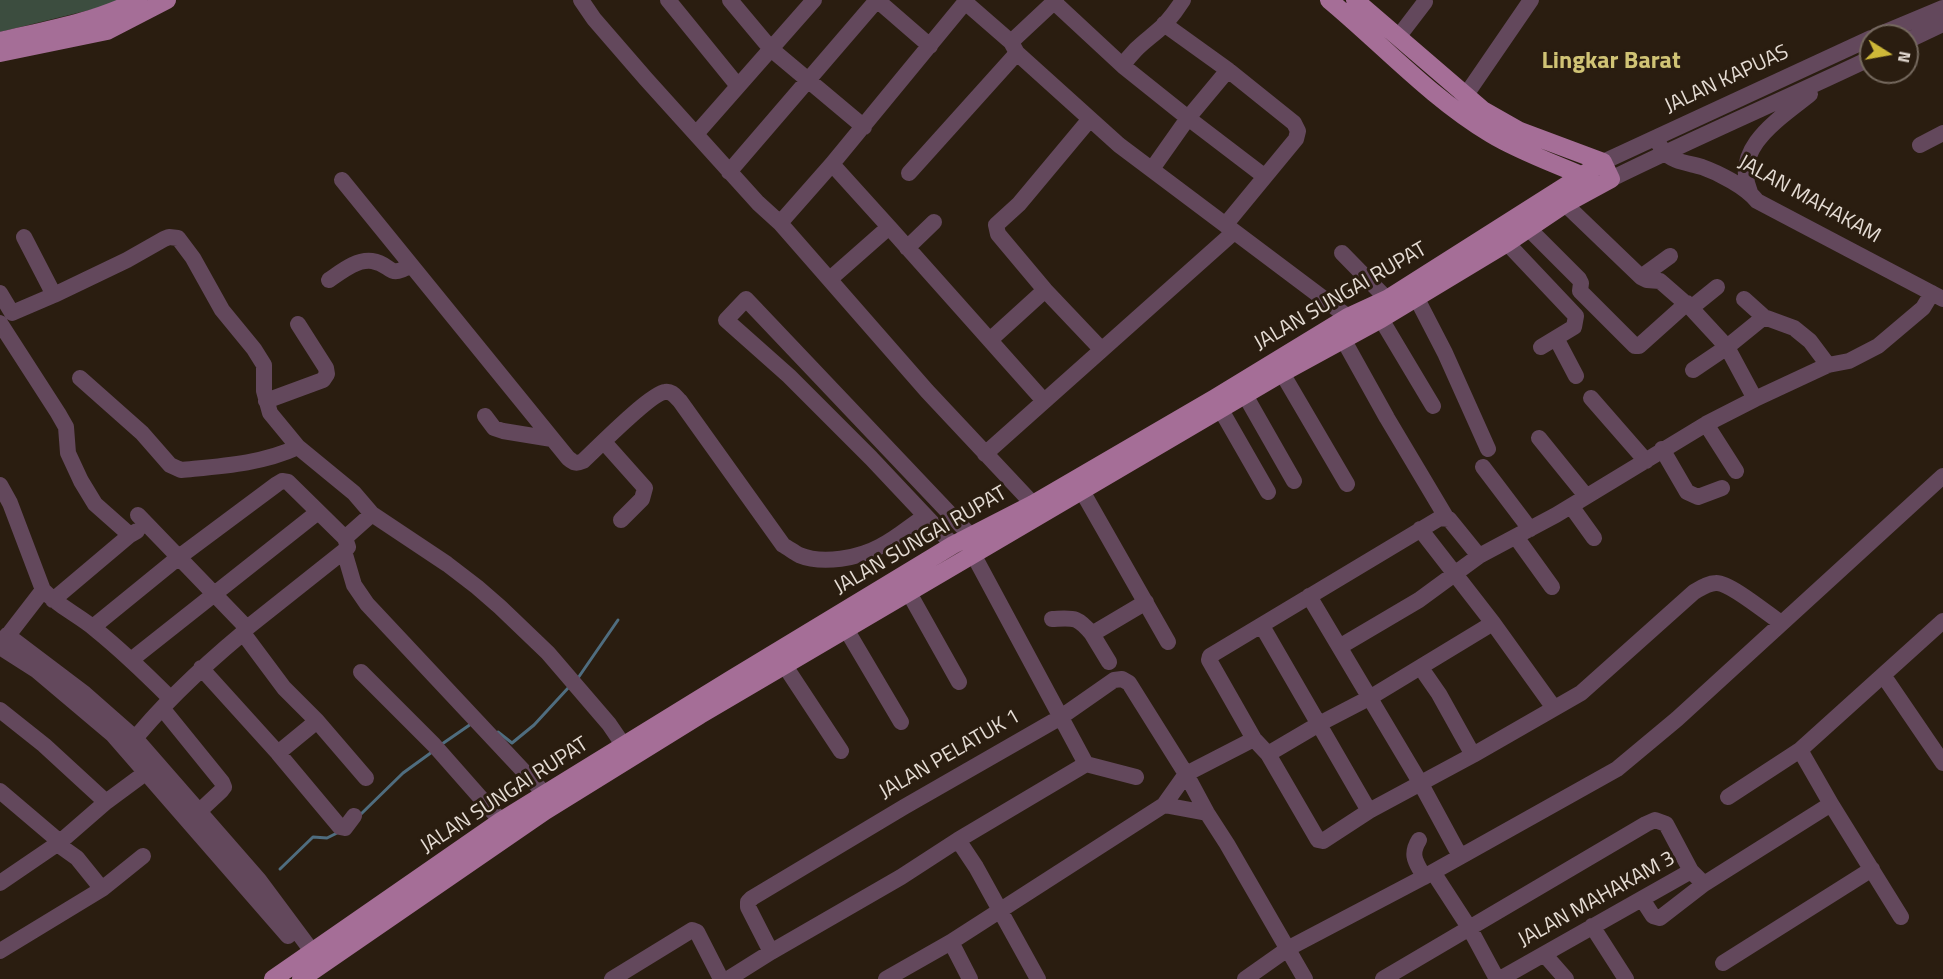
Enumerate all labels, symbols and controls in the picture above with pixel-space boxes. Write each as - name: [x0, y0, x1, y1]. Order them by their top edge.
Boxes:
- north arrow: [1859, 24, 1919, 84]
- street label: JALAN KAPUAS: [1661, 40, 1793, 120]
- district label: Lingkar Barat: [1541, 48, 1681, 76]
- text: N: [1892, 49, 1918, 65]
- street label: JALAN MAHAKAM: [1733, 150, 1885, 250]
- street label: JALAN SUNGAI RUPAT: [1250, 237, 1432, 357]
- street label: JALAN SUNGAI RUPAT: [830, 481, 1012, 601]
- street label: JALAN PELATUK 1: [875, 704, 1025, 806]
- street label: JALAN SUNGAI RUPAT: [416, 732, 594, 860]
- street label: JALAN MAHAKAM 3: [1514, 846, 1680, 954]

